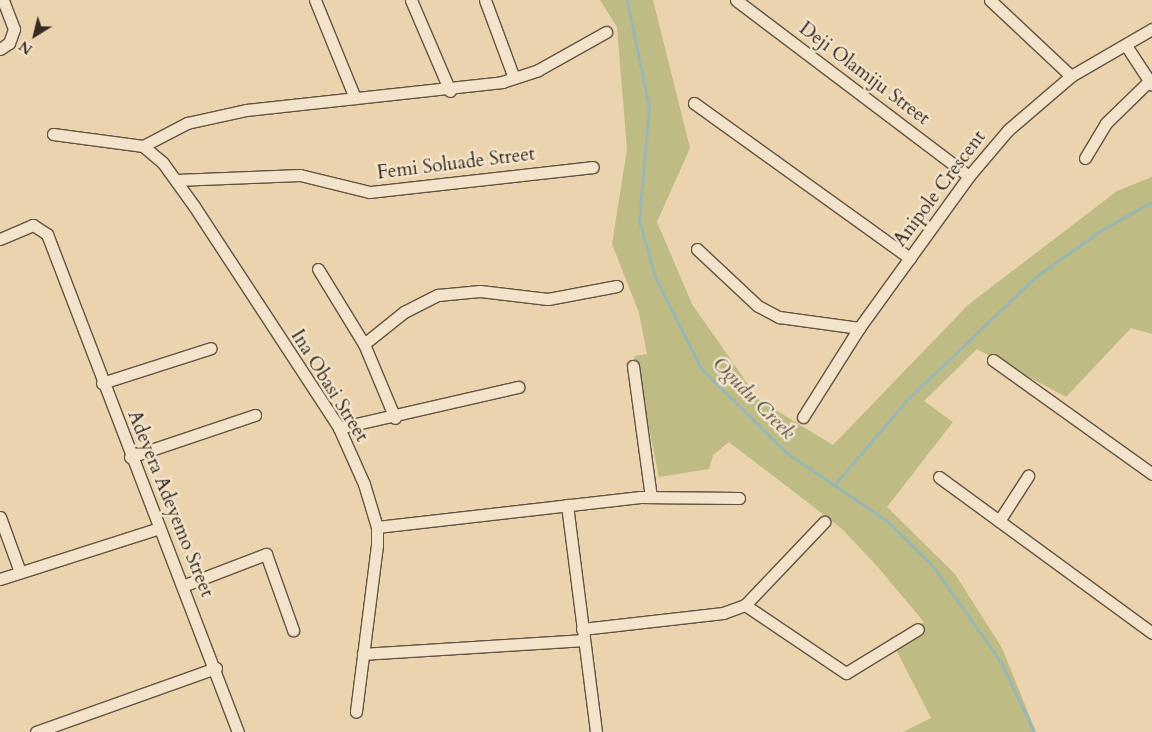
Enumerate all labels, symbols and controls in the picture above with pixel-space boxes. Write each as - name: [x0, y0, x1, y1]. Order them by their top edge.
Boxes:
- north arrow: [10, 10, 60, 60]
- street label: Deji Olamiju Street: [794, 18, 934, 130]
- text: N: [15, 36, 36, 59]
- street label: Anipole Crescent: [889, 127, 991, 251]
- street label: Femi Soluade Street: [376, 143, 536, 185]
- street label: Ina Obasi Street: [285, 326, 373, 446]
- water label: Ogudu Creek: [708, 352, 800, 444]
- street label: Adeyera Adeyemo Street: [122, 407, 218, 601]

